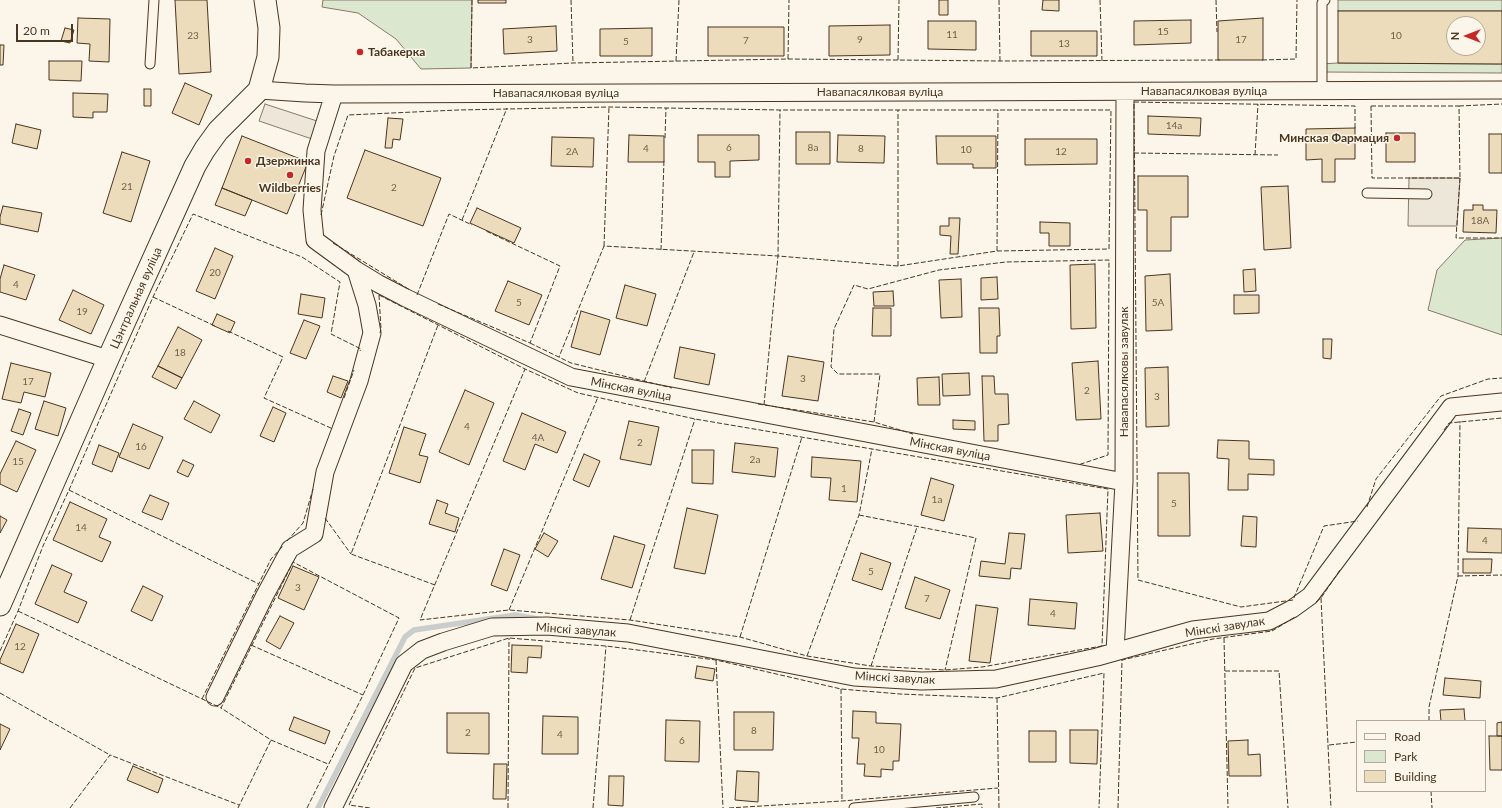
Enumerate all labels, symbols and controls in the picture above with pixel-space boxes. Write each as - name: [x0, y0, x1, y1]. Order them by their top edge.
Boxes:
- scale bar: [18, 16, 75, 42]
- north arrow: [1446, 16, 1486, 56]
- text: 20 m: [23, 23, 50, 38]
- house number: 15: [1157, 26, 1169, 38]
- house number: 11: [946, 29, 958, 41]
- house number: 23: [187, 30, 199, 42]
- house number: 10: [1390, 30, 1402, 42]
- text: N: [1448, 32, 1461, 40]
- house number: 3: [527, 34, 533, 46]
- house number: 9: [857, 34, 863, 46]
- house number: 17: [1235, 34, 1247, 46]
- house number: 7: [743, 35, 749, 47]
- house number: 5: [623, 36, 629, 48]
- house number: 13: [1058, 38, 1070, 50]
- place label: Табакерка: [368, 45, 425, 59]
- marker: Табакерка: [355, 47, 365, 57]
- street label: Навапасялковая вуліца: [1141, 84, 1267, 98]
- street label: Навапасялковая вуліца: [817, 85, 943, 99]
- street label: Навапасялковая вуліца: [493, 86, 619, 100]
- house number: 14а: [1166, 120, 1182, 132]
- place label: Минская Фармация: [1279, 131, 1389, 145]
- marker: Минская Фармация: [1392, 133, 1402, 143]
- house number: 6: [726, 142, 732, 154]
- house number: 8а: [808, 142, 818, 154]
- house number: 4: [643, 143, 649, 155]
- house number: 8: [858, 143, 864, 155]
- house number: 10: [960, 144, 972, 156]
- house number: 2А: [566, 146, 578, 158]
- house number: 12: [1055, 146, 1067, 158]
- place label: Дзержинка: [256, 154, 320, 168]
- marker: Дзержинка: [243, 156, 253, 166]
- marker: Wildberries: [285, 170, 295, 180]
- house number: 21: [121, 181, 133, 193]
- place label: Wildberries: [259, 181, 321, 195]
- house number: 2: [391, 182, 397, 194]
- house number: 18А: [1471, 215, 1489, 227]
- street label: Цэнтральная вуліца: [107, 245, 165, 351]
- house number: 20: [209, 267, 221, 279]
- house number: 4: [13, 279, 19, 291]
- house number: 5: [516, 297, 522, 309]
- house number: 5А: [1152, 297, 1164, 309]
- house number: 19: [76, 306, 88, 318]
- street label: Навапасялковы завулак: [1117, 307, 1131, 437]
- house number: 18: [174, 347, 186, 359]
- house number: 3: [800, 373, 806, 385]
- street label: Мінская вуліца: [589, 374, 673, 404]
- house number: 17: [22, 376, 34, 388]
- house number: 2: [1084, 385, 1090, 397]
- house number: 3: [1154, 391, 1160, 403]
- house number: 4: [464, 421, 470, 433]
- house number: 4А: [532, 432, 544, 444]
- street label: Мінская вуліца: [908, 434, 992, 464]
- house number: 2: [637, 437, 643, 449]
- house number: 16: [135, 441, 147, 453]
- house number: 2а: [750, 454, 760, 466]
- house number: 15: [12, 456, 24, 468]
- house number: 1: [841, 483, 847, 495]
- house number: 1а: [932, 494, 942, 506]
- house number: 5: [1171, 498, 1177, 510]
- house number: 14: [75, 522, 87, 534]
- house number: 4: [1482, 535, 1488, 547]
- house number: 5: [868, 566, 874, 578]
- house number: 3: [295, 582, 301, 594]
- house number: 7: [924, 593, 930, 605]
- house number: 4: [1050, 608, 1056, 620]
- street label: Мінскі завулак: [1184, 614, 1266, 640]
- street label: Мінскі завулак: [535, 620, 617, 640]
- house number: 12: [14, 641, 26, 653]
- street label: Мінскі завулак: [854, 669, 936, 687]
- legend: [1356, 720, 1486, 792]
- house number: 8: [751, 725, 757, 737]
- house number: 2: [465, 727, 471, 739]
- house number: 4: [557, 729, 563, 741]
- text: Road: [1394, 729, 1421, 744]
- house number: 6: [679, 735, 685, 747]
- house number: 10: [873, 744, 885, 756]
- text: Park: [1394, 749, 1417, 764]
- text: Building: [1394, 769, 1437, 784]

